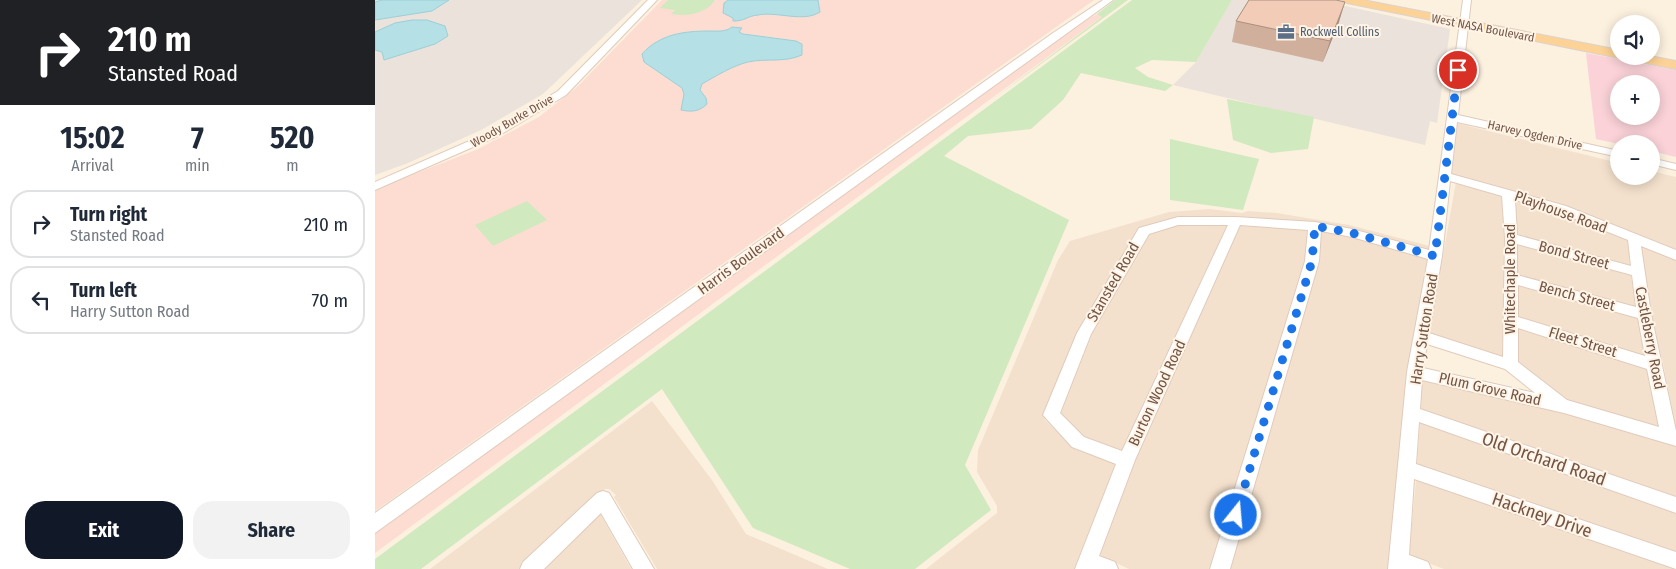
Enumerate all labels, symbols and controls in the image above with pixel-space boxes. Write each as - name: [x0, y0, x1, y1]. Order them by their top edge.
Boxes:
- street label: West NASA Boulevard: [1430, 11, 1536, 45]
- map controls: [1610, 15, 1660, 185]
- button: sound: [1610, 15, 1660, 65]
- text: 210 m: [108, 18, 192, 60]
- icon: right: [25, 20, 90, 85]
- office icon: Rockwell Collins: [1276, 22, 1296, 42]
- place label: Rockwell Collins: [1300, 25, 1379, 39]
- pin: [1437, 49, 1479, 91]
- icon: arrive: [1444, 56, 1472, 84]
- text: Stansted Road: [108, 60, 238, 87]
- button: +: [1610, 75, 1660, 125]
- street label: Woody Burke Drive: [468, 92, 556, 150]
- street label: Harvey Ogden Drive: [1486, 117, 1584, 153]
- text: 15:02: [60, 120, 125, 156]
- text: 7: [191, 120, 204, 156]
- text: 520: [270, 120, 315, 156]
- button: −: [1610, 135, 1660, 185]
- text: Arrival: [71, 156, 114, 175]
- text: min: [185, 156, 210, 175]
- text: m: [286, 156, 298, 175]
- street label: Playhouse Road: [1512, 187, 1610, 237]
- text: Turn right: [70, 203, 147, 226]
- icon: right: [27, 210, 55, 238]
- text: 210 m: [304, 213, 348, 236]
- street label: Harris Boulevard: [694, 224, 788, 298]
- street label: Whitechaple Road: [1501, 224, 1519, 334]
- text: Stansted Road: [70, 226, 165, 245]
- street label: Bond Street: [1537, 237, 1611, 273]
- street label: Stansted Road: [1083, 239, 1143, 325]
- street label: Harry Sutton Road: [1406, 272, 1442, 386]
- street label: Bench Street: [1537, 277, 1617, 315]
- text: Turn left: [70, 279, 137, 302]
- street label: Castleberry Road: [1631, 285, 1669, 391]
- icon: left: [27, 286, 55, 314]
- text: 70 m: [312, 289, 348, 312]
- text: Harry Sutton Road: [70, 302, 190, 321]
- street label: Fleet Street: [1547, 323, 1619, 361]
- street label: Burton Wood Road: [1125, 337, 1189, 449]
- street label: Plum Grove Road: [1437, 368, 1543, 410]
- street label: Old Orchard Road: [1479, 427, 1609, 491]
- position arrow: [1209, 488, 1261, 540]
- street label: Hackney Drive: [1489, 488, 1595, 542]
- button: Exit: [25, 501, 183, 559]
- button: Share: [193, 501, 350, 559]

